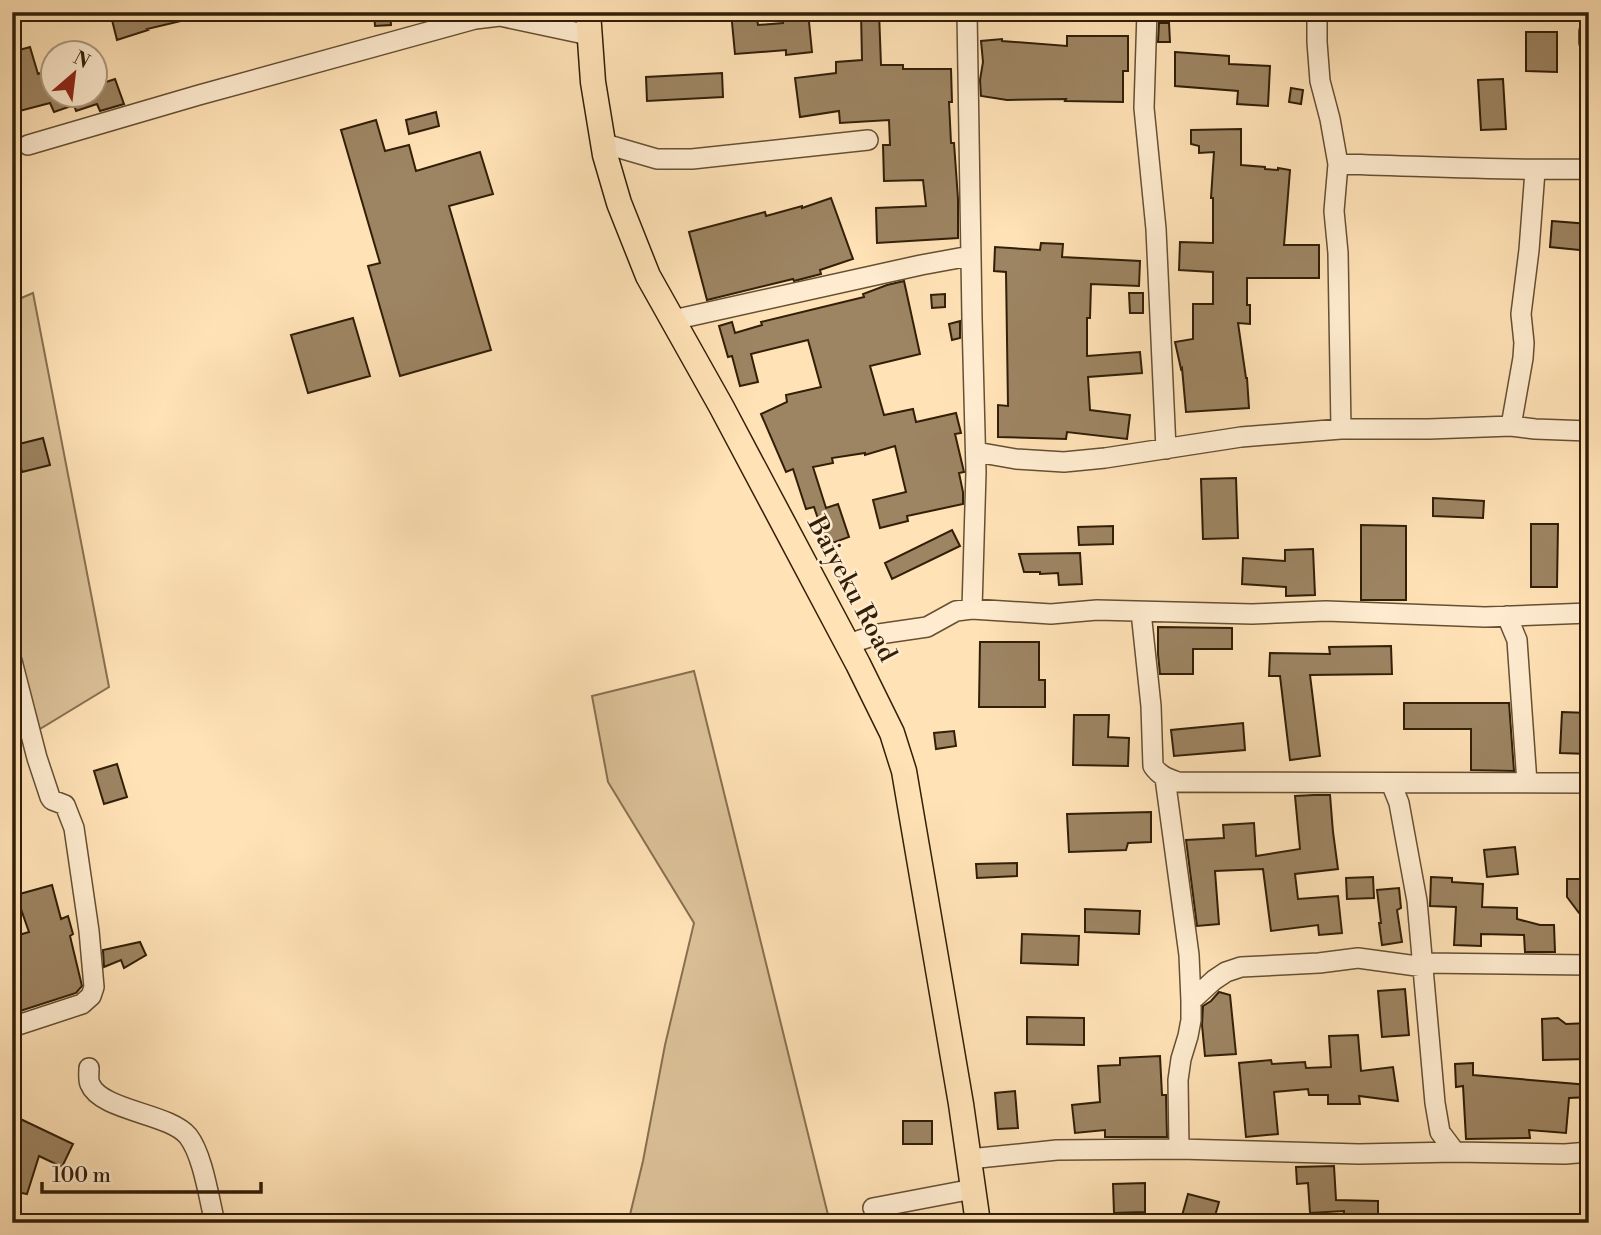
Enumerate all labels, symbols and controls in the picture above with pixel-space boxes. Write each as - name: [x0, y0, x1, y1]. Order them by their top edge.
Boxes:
- north arrow: [38, 38, 108, 108]
- text: N: [69, 46, 94, 74]
- street label: Baiyeku Road: [800, 510, 904, 667]
- scale bar: [42, 1151, 261, 1195]
- text: 100 m: [52, 1163, 111, 1189]

